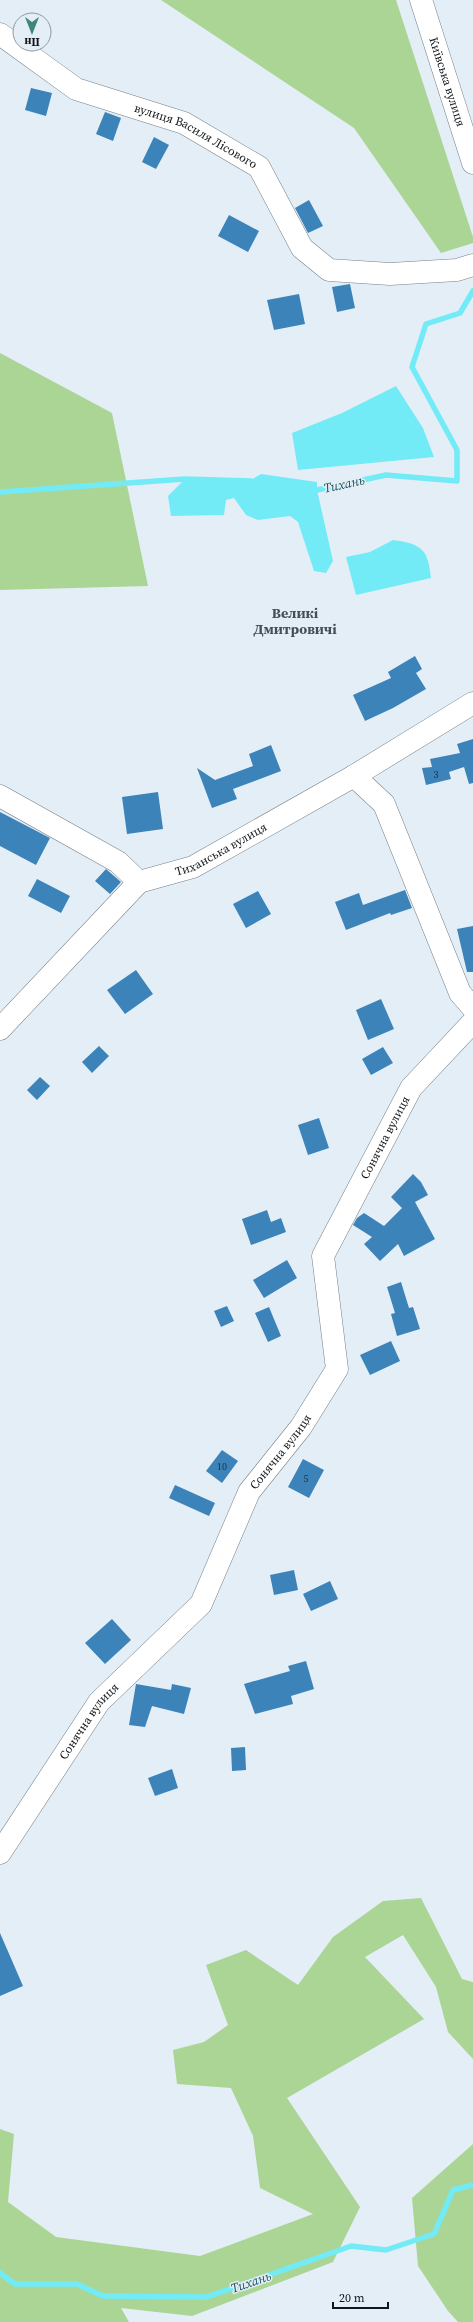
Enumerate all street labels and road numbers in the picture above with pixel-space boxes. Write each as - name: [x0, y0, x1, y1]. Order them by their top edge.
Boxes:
- street label: Київська вулиця: [425, 35, 469, 129]
- street label: вулиця Василя Лісового: [132, 100, 261, 172]
- street label: Тиханська вулиця: [173, 819, 270, 880]
- street label: Сонячна вулиця: [357, 1093, 413, 1182]
- street label: Сонячна вулиця: [246, 1411, 315, 1493]
- street label: Сонячна вулиця: [55, 1679, 122, 1763]

